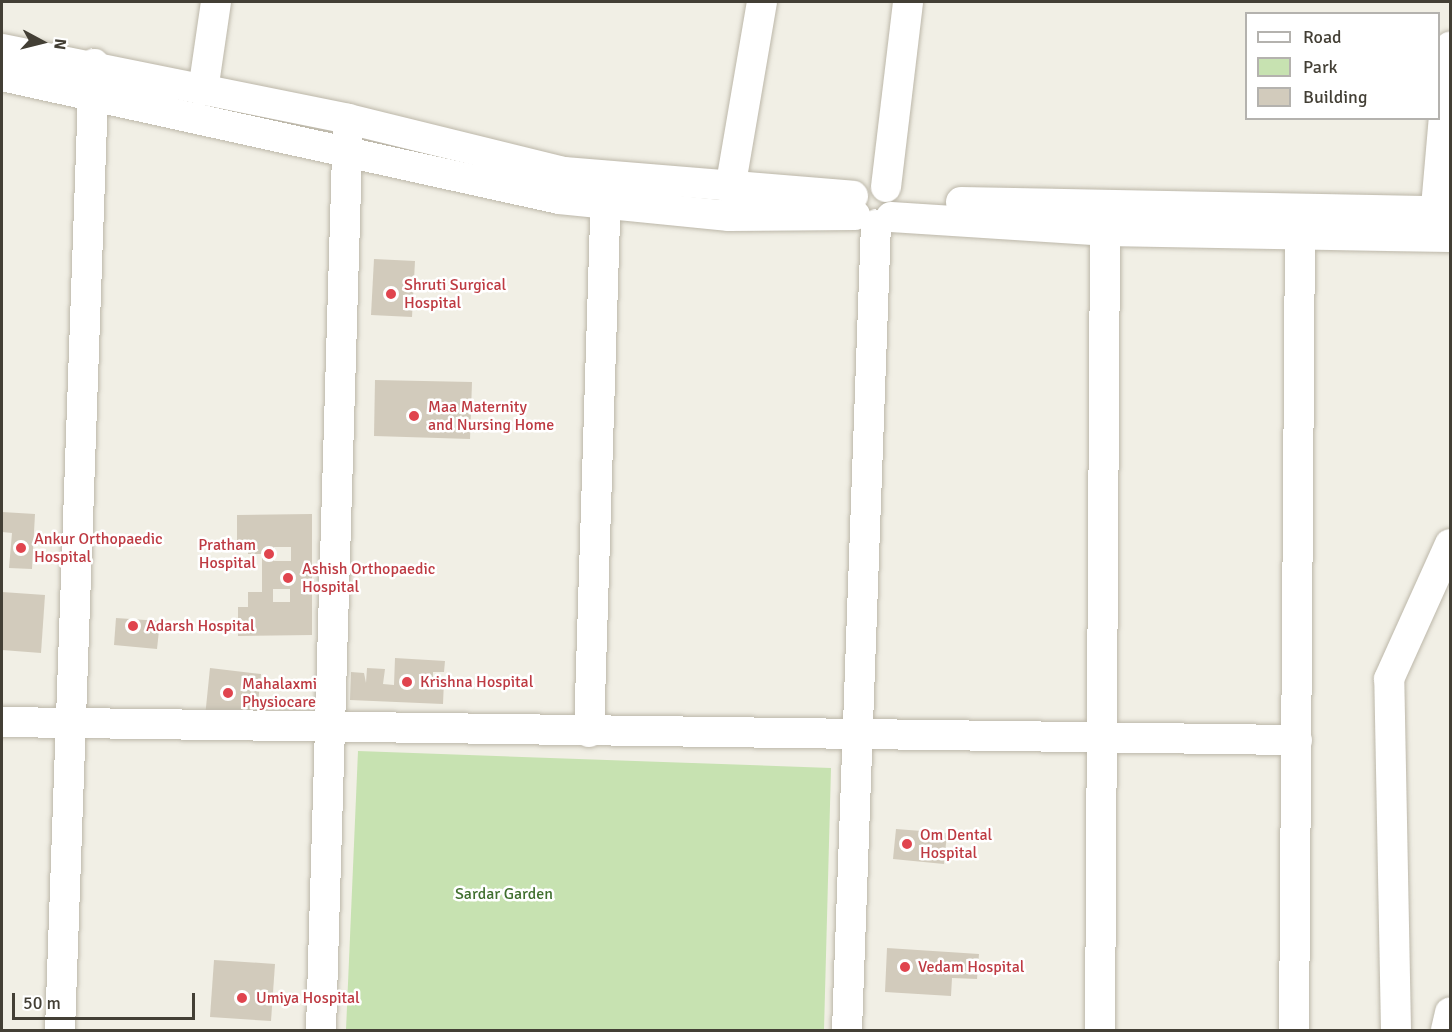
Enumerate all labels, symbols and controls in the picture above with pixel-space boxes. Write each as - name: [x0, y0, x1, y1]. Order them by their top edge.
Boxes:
- north arrow: [12, 12, 72, 72]
- legend: [1245, 12, 1440, 120]
- text: Road: [1303, 26, 1342, 48]
- text: N: [49, 37, 70, 51]
- text: Park: [1303, 56, 1338, 78]
- text: Building: [1303, 86, 1367, 108]
- place label: Shruti Surgical Hospital: [404, 275, 506, 313]
- marker: Shruti Surgical Hospital: [382, 285, 400, 303]
- place label: Maa Maternity and Nursing Home: [428, 397, 554, 435]
- marker: Maa Maternity and Nursing Home: [405, 407, 423, 425]
- place label: Ankur Orthopaedic Hospital: [34, 529, 163, 567]
- place label: Pratham Hospital: [198, 535, 256, 573]
- marker: Ankur Orthopaedic Hospital: [12, 539, 30, 557]
- marker: Pratham Hospital: [260, 545, 278, 563]
- place label: Ashish Orthopaedic Hospital: [302, 559, 435, 597]
- marker: Ashish Orthopaedic Hospital: [279, 569, 297, 587]
- place label: Adarsh Hospital: [146, 616, 255, 636]
- marker: Adarsh Hospital: [124, 617, 142, 635]
- place label: Krishna Hospital: [420, 672, 533, 692]
- marker: Krishna Hospital: [398, 673, 416, 691]
- place label: Mahalaxmi Physiocare: [242, 674, 317, 712]
- marker: Mahalaxmi Physiocare: [219, 684, 237, 702]
- place label: Om Dental Hospital: [920, 825, 992, 863]
- marker: Om Dental Hospital: [898, 835, 916, 853]
- park label: Sardar Garden: [455, 884, 553, 904]
- place label: Vedam Hospital: [918, 957, 1025, 977]
- marker: Vedam Hospital: [896, 958, 914, 976]
- scale bar: [15, 981, 198, 1019]
- place label: Umiya Hospital: [256, 988, 360, 1008]
- marker: Umiya Hospital: [233, 989, 251, 1007]
- text: 50 m: [23, 992, 61, 1014]

